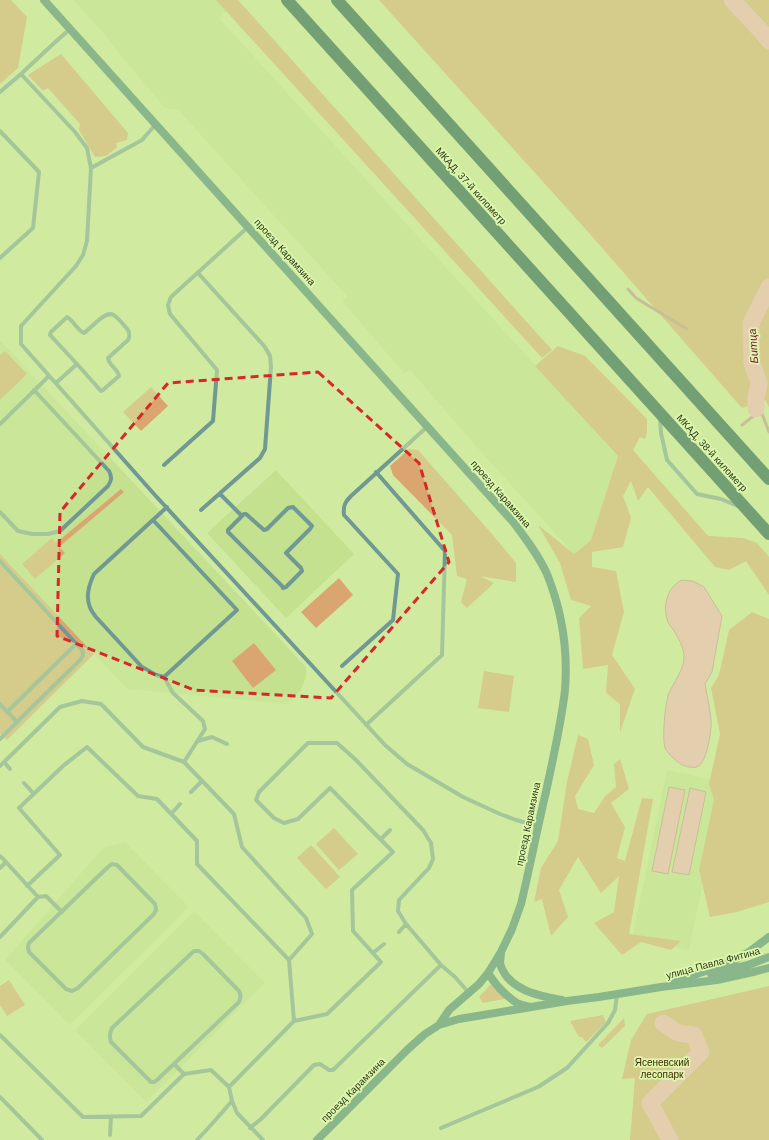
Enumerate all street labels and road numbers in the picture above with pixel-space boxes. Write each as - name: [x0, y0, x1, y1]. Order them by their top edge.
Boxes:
- street label: МКАД, 37-й километр: [433, 145, 509, 227]
- street label: проезд Карамзина: [252, 217, 318, 288]
- street label: МКАД, 38-й километр: [674, 412, 750, 494]
- street label: проезд Карамзина: [469, 458, 533, 530]
- street label: проезд Карамзина: [514, 781, 542, 867]
- street label: улица Павла Фитина: [665, 945, 762, 981]
- street label: проезд Карамзина: [319, 1056, 387, 1124]

